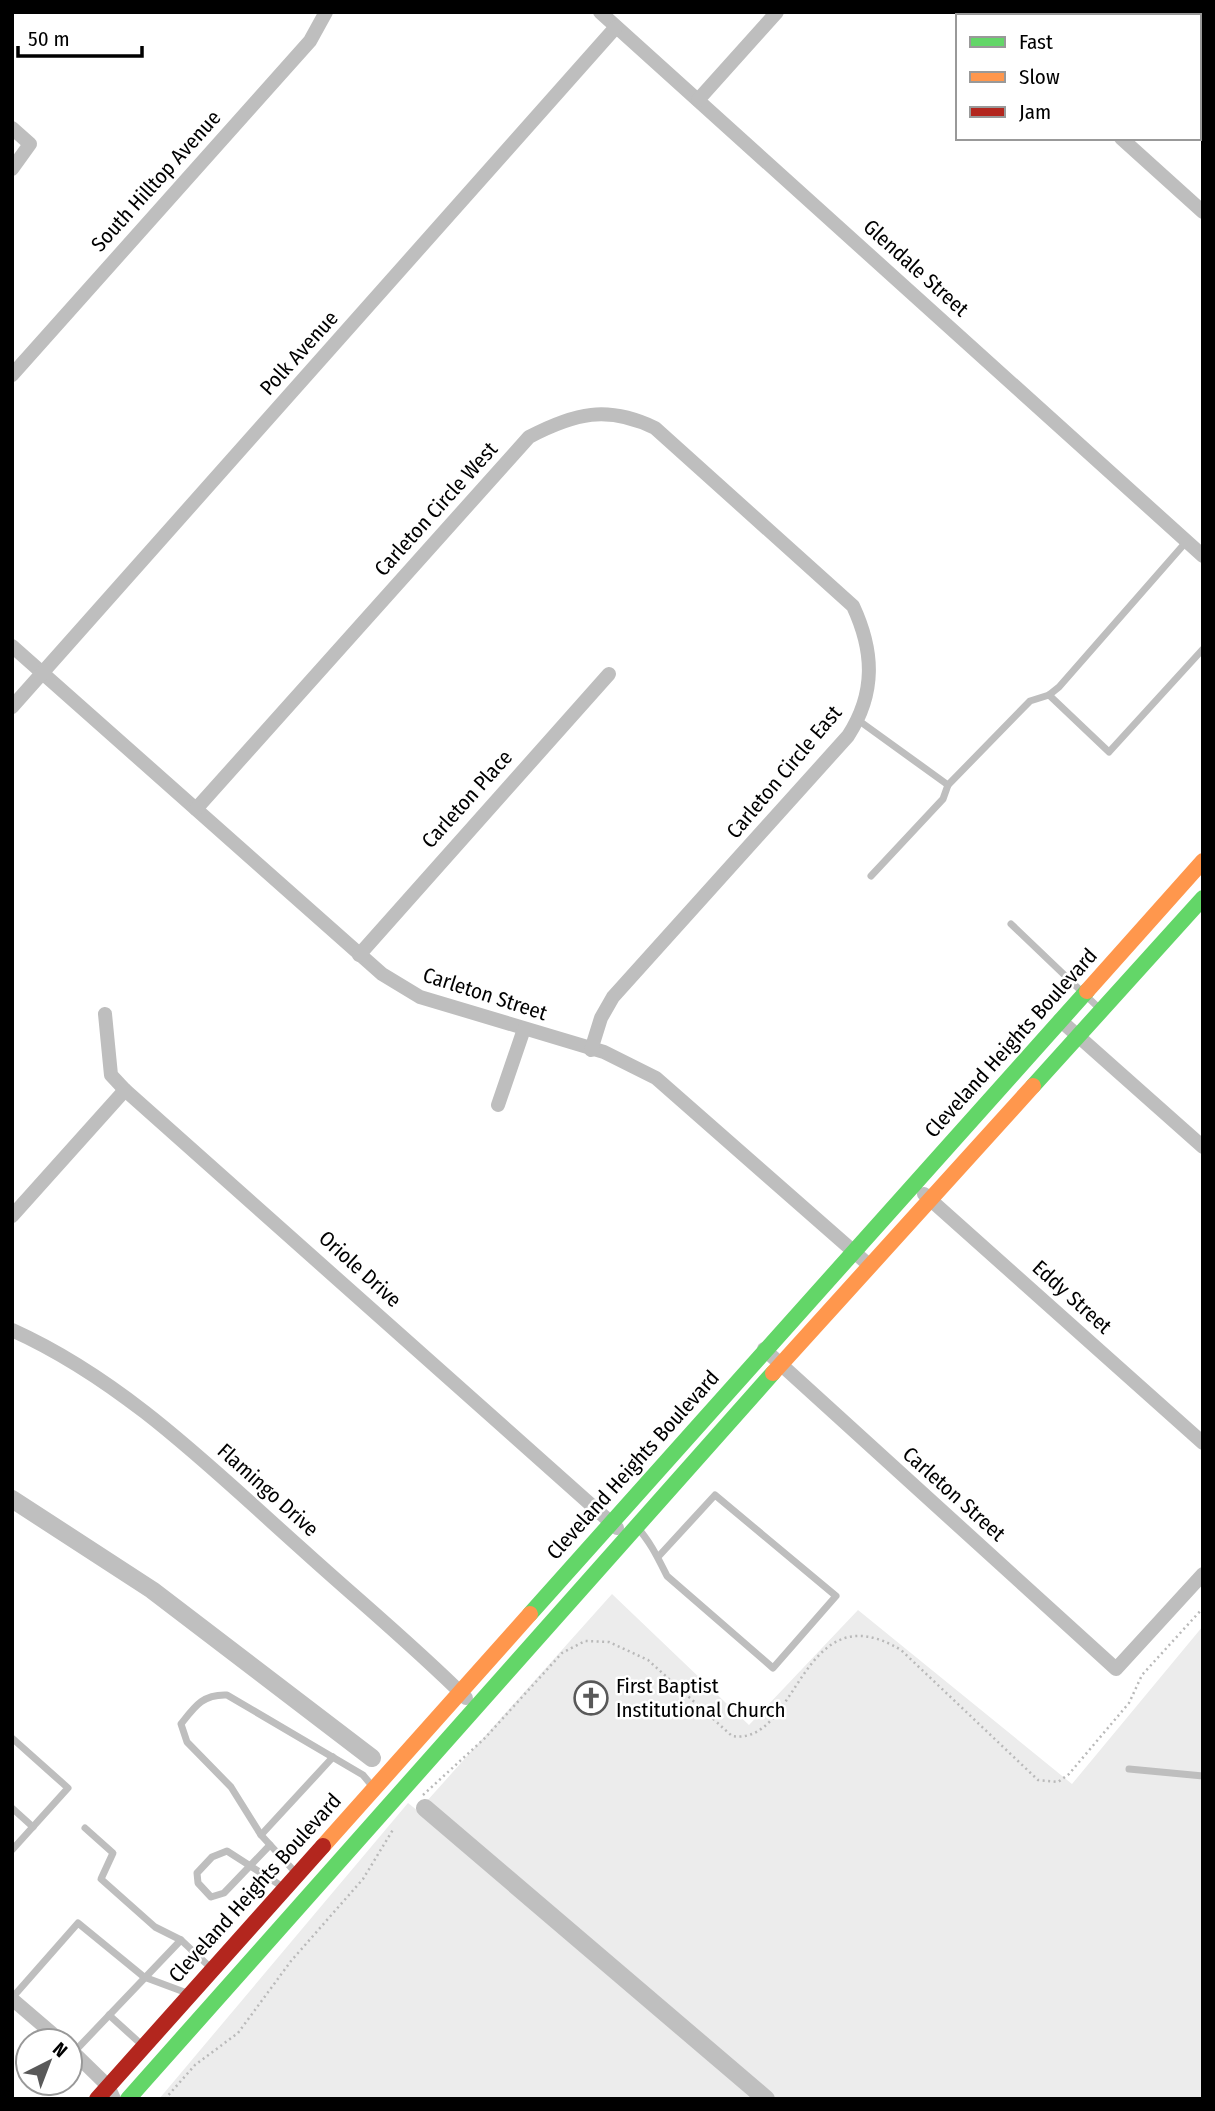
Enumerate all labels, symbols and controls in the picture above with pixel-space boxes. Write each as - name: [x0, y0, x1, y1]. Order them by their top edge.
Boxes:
- scale bar: [18, 14, 142, 58]
- legend: [956, 14, 1201, 140]
- text: 50 m: [28, 26, 70, 52]
- text: Fast: [1019, 29, 1053, 55]
- text: Slow: [1019, 64, 1060, 90]
- text: Jam: [1019, 99, 1051, 125]
- street label: South Hilltop Avenue: [86, 105, 226, 257]
- street label: Glendale Street: [858, 214, 974, 322]
- street label: Polk Avenue: [254, 305, 344, 401]
- street label: Carleton Circle West: [369, 436, 503, 581]
- street label: Carleton Circle East: [721, 700, 847, 844]
- street label: Carleton Place: [416, 745, 518, 853]
- street label: Cleveland Heights Boulevard: [919, 943, 1103, 1143]
- street label: Carleton Street: [420, 962, 551, 1026]
- street label: Oriole Drive: [313, 1225, 407, 1313]
- street label: Eddy Street: [1027, 1255, 1117, 1339]
- street label: Cleveland Heights Boulevard: [541, 1365, 725, 1565]
- street label: Flamingo Drive: [212, 1438, 324, 1542]
- street label: Carleton Street: [897, 1441, 1011, 1547]
- place label: First Baptist Institutional Church: [616, 1673, 786, 1723]
- church icon: First Baptist Institutional Church: [572, 1679, 610, 1717]
- street label: Cleveland Heights Boulevard: [163, 1788, 347, 1988]
- north arrow: [14, 2027, 84, 2097]
- text: N: [48, 2037, 72, 2062]

